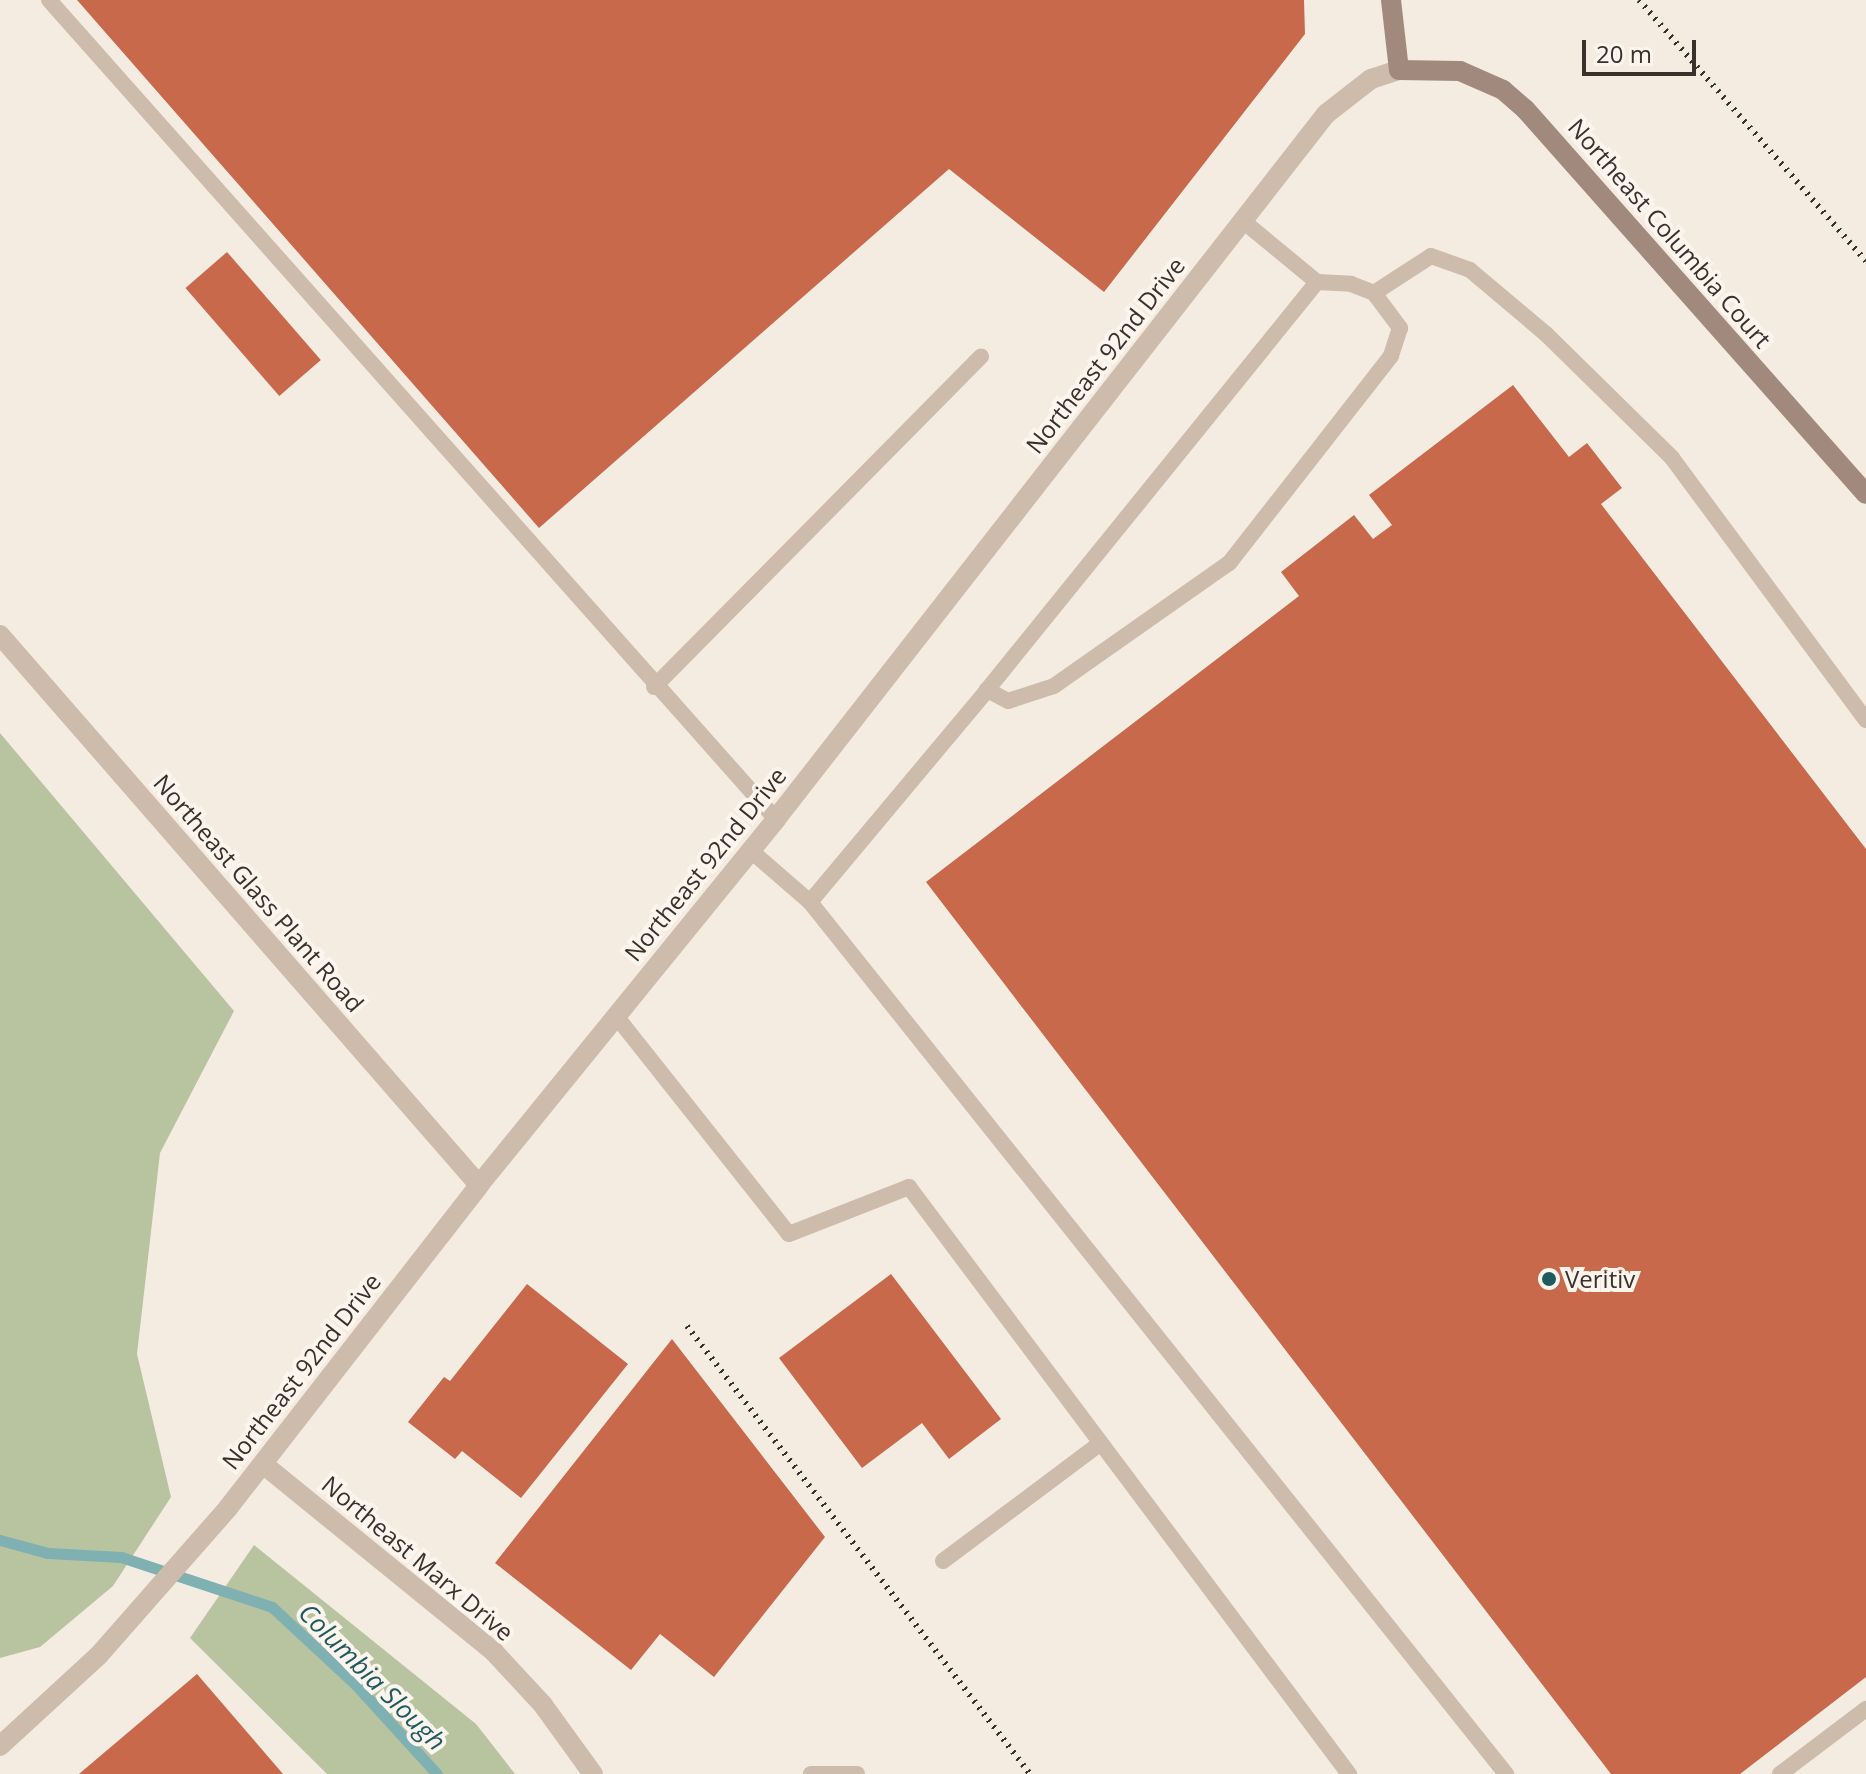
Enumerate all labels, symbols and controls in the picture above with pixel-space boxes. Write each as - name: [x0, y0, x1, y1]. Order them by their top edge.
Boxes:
- scale bar: [1586, 24, 1700, 74]
- text: 20 m: [1596, 37, 1652, 70]
- street label: Northeast Columbia Court: [1563, 113, 1777, 353]
- street label: Northeast 92nd Drive: [1020, 251, 1190, 459]
- street label: Northeast 92nd Drive: [618, 762, 792, 966]
- street label: Northeast Glass Plant Road: [148, 768, 370, 1018]
- place label: Veritiv: [1565, 1265, 1635, 1293]
- street label: Northeast 92nd Drive: [216, 1267, 386, 1475]
- marker: Veritiv: [1540, 1270, 1558, 1288]
- street label: Northeast Marx Drive: [316, 1470, 520, 1646]
- water label: Columbia Slough: [292, 1597, 452, 1757]

